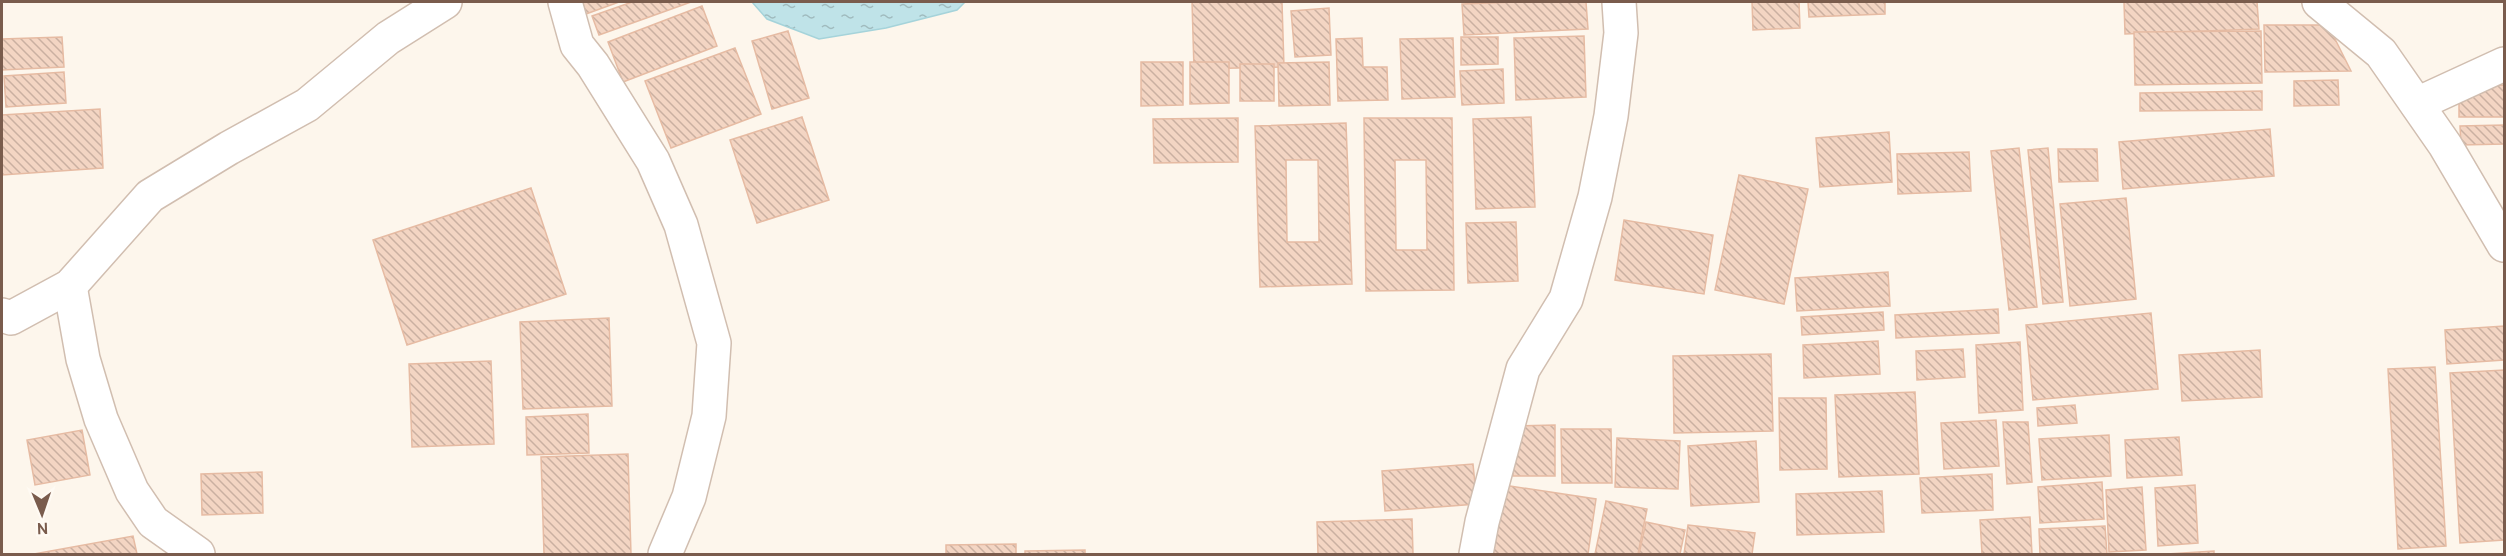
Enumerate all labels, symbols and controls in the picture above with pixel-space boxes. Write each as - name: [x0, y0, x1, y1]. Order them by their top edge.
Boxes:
- north arrow: [12, 484, 72, 544]
- text: N: [37, 519, 48, 538]

